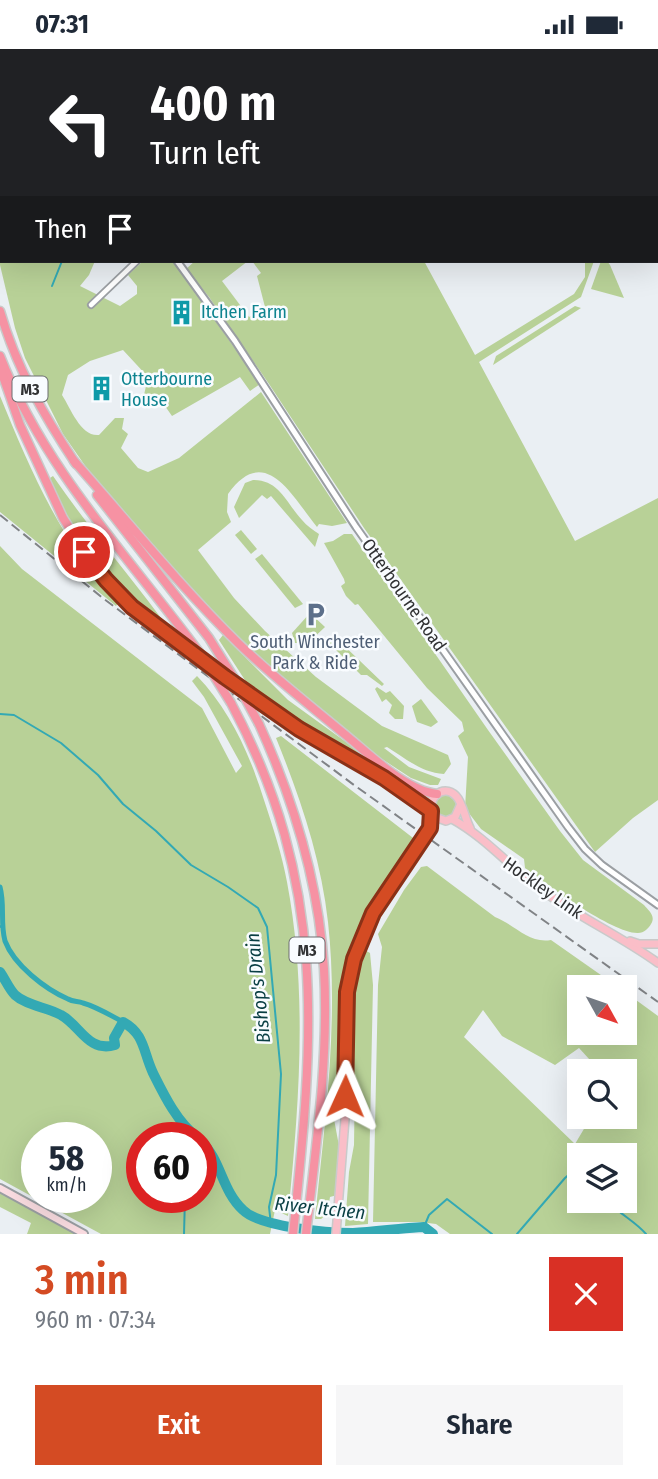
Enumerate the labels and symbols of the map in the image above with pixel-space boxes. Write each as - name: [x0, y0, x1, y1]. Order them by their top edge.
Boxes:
- building icon: Itchen Farm: [167, 298, 195, 326]
- place label: Itchen Farm: [201, 301, 287, 323]
- place label: Otterbourne House: [121, 368, 212, 411]
- building icon: Otterbourne House: [87, 375, 115, 403]
- road number: M3: [12, 377, 48, 401]
- pin: [54, 522, 114, 582]
- street label: Otterbourne Road: [357, 534, 451, 656]
- parking icon: South Winchester Park & Ride: [301, 601, 329, 629]
- place label: South Winchester Park & Ride: [250, 631, 380, 674]
- street label: Hockley Link: [499, 852, 588, 924]
- water label: Bishop's Drain: [241, 932, 275, 1044]
- road number: M3: [290, 937, 324, 963]
- north arrow: [567, 975, 637, 1045]
- position arrow: [308, 1059, 382, 1133]
- speed limit sign: 60: [126, 1122, 217, 1213]
- water label: River Itchen: [273, 1192, 367, 1224]

